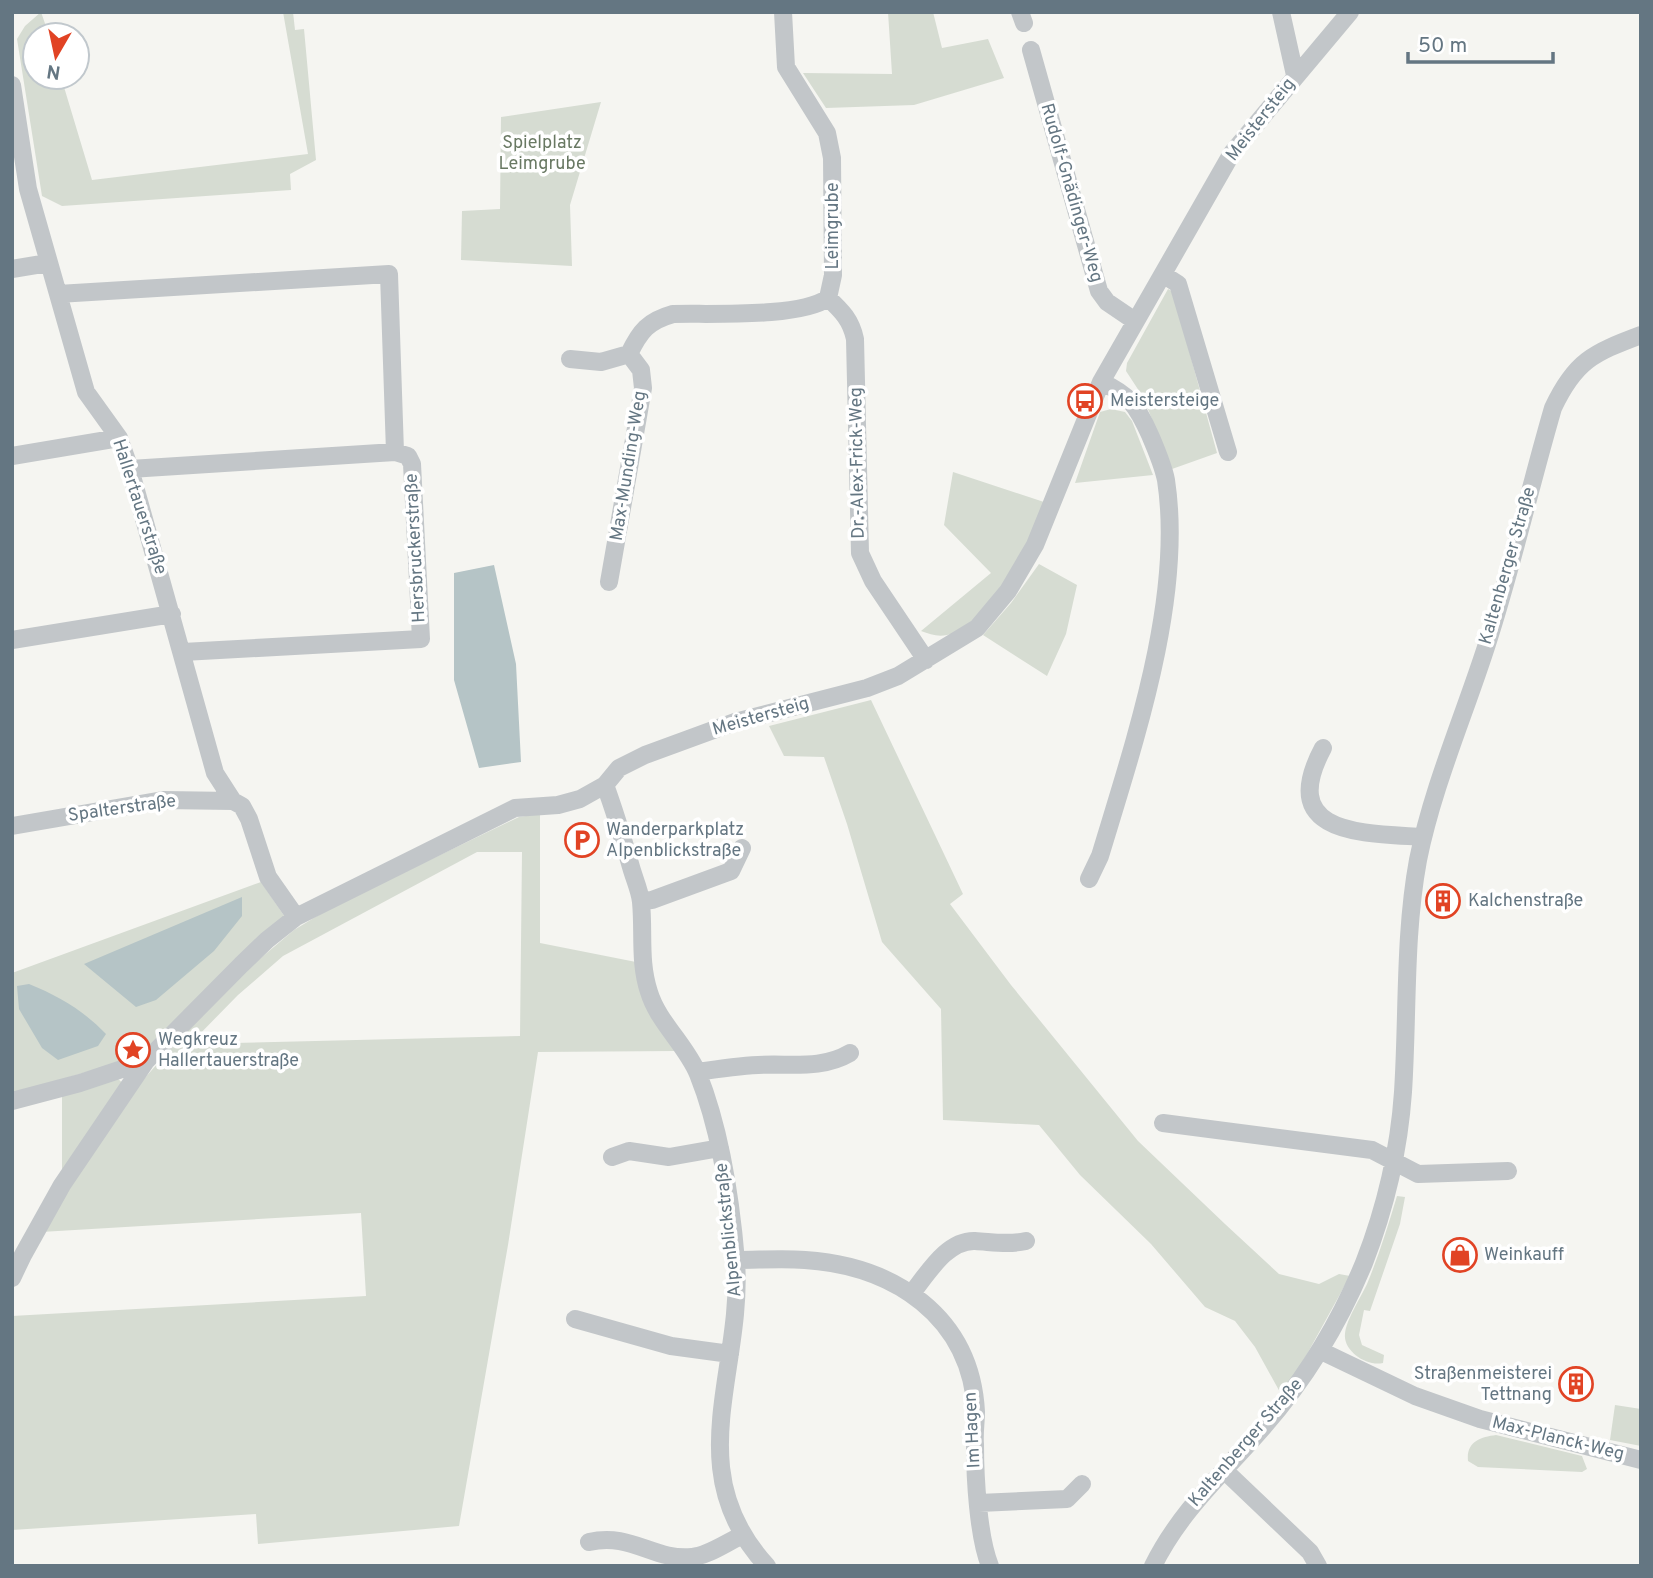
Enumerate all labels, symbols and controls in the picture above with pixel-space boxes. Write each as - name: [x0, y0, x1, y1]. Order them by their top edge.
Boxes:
- north arrow: [21, 21, 91, 91]
- scale bar: [1408, 21, 1553, 65]
- text: 50 m: [1418, 33, 1467, 60]
- text: N: [45, 58, 62, 84]
- street label: Meistersteig: [1221, 74, 1301, 166]
- street label: Rudolf-Gnädinger-Weg: [1034, 101, 1108, 285]
- park label: Spielplatz Leimgrube: [498, 132, 586, 176]
- street label: Leimgrube: [822, 182, 845, 270]
- bus stop icon: Meistersteige: [1066, 382, 1104, 420]
- street label: Dr.-Alex-Frick-Weg: [845, 387, 871, 539]
- street label: Max-Munding-Weg: [606, 389, 652, 543]
- place label: Meistersteige: [1110, 390, 1219, 413]
- street label: Hallertauerstraße: [106, 436, 172, 578]
- street label: Hersbruckerstraße: [401, 473, 431, 623]
- street label: Kaltenberger Straße: [1475, 485, 1541, 647]
- street label: Meistersteig: [710, 692, 812, 742]
- street label: Spalterstraße: [67, 790, 177, 828]
- place label: Wanderparkplatz Alpenblickstraße: [606, 819, 744, 863]
- parking icon: Wanderparkplatz Alpenblickstraße: [563, 821, 601, 859]
- building icon: Kalchenstraße: [1424, 882, 1462, 920]
- place label: Kalchenstraße: [1468, 890, 1583, 913]
- place label: Wegkreuz Hallertauerstraße: [158, 1029, 299, 1073]
- place icon: Wegkreuz Hallertauerstraße: [114, 1031, 152, 1069]
- street label: Alpenblickstraße: [711, 1162, 747, 1298]
- shop icon: Weinkauff: [1441, 1236, 1479, 1274]
- place label: Weinkauff: [1484, 1244, 1564, 1267]
- place label: Straßenmeisterei Tettnang: [1414, 1363, 1552, 1407]
- building icon: Straßenmeisterei Tettnang: [1557, 1365, 1595, 1403]
- street label: Kaltenberger Straße: [1184, 1374, 1308, 1512]
- street label: Im Hagen: [960, 1391, 986, 1469]
- street label: Max-Planck-Weg: [1489, 1411, 1627, 1467]

